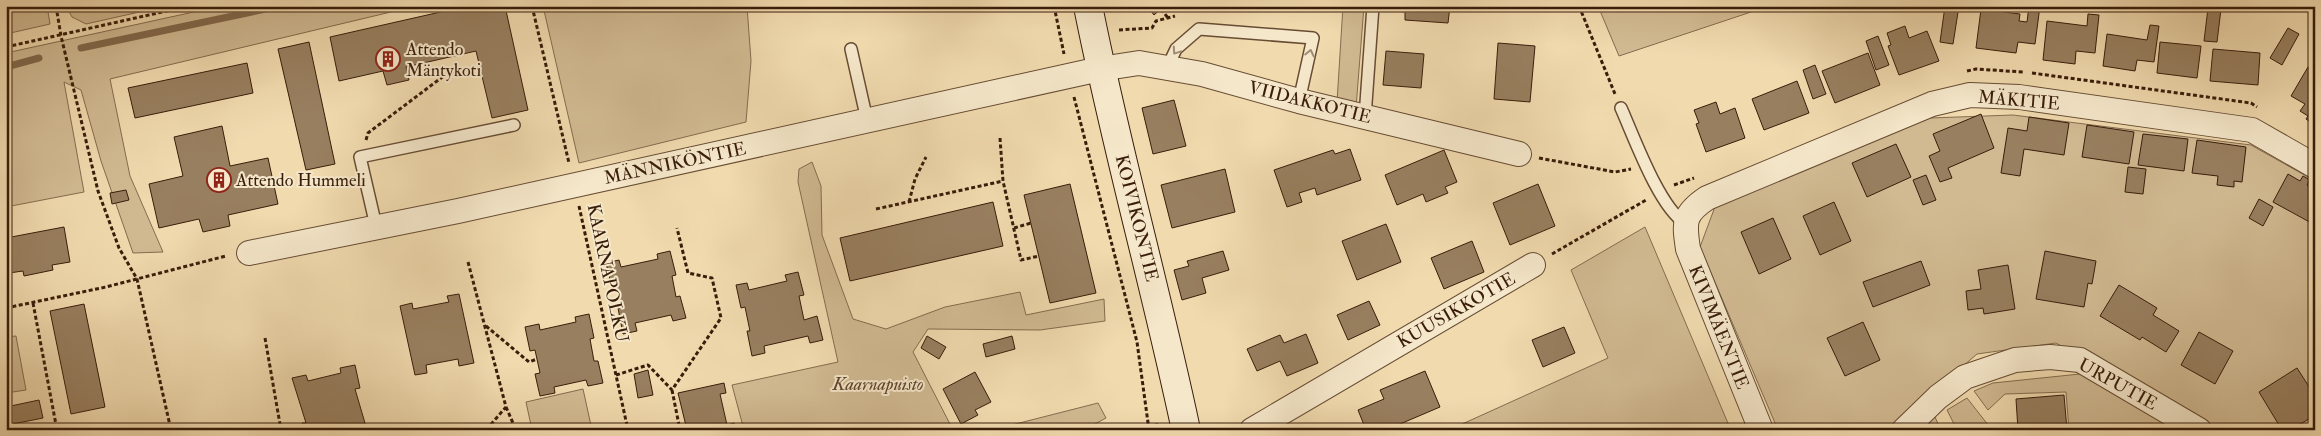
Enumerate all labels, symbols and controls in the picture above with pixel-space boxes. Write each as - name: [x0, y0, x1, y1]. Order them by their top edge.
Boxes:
- place label: Attendo Mäntykoti: [405, 38, 481, 82]
- building icon: Attendo Mäntykoti: [375, 46, 401, 72]
- one-way arrow: [1173, 46, 1182, 55]
- one-way arrow: [1304, 49, 1315, 58]
- street label: VIIDAKKOTIE: [1246, 76, 1374, 129]
- street label: MÄKITIE: [1977, 85, 2061, 116]
- street label: MÄNNIKÖNTIE: [602, 137, 748, 190]
- street label: KOIVIKONTIE: [1110, 152, 1163, 284]
- building icon: Attendo Hummeli: [206, 167, 232, 193]
- place label: Attendo Hummeli: [235, 169, 366, 192]
- street label: KAARNAPOLKU: [582, 202, 633, 344]
- street label: KIVIMÄENTIE: [1683, 262, 1754, 392]
- street label: KUUSIKKOTIE: [1393, 267, 1519, 354]
- street label: URPUTIE: [2074, 353, 2161, 416]
- park label: Kaarnapuisto: [831, 373, 924, 396]

